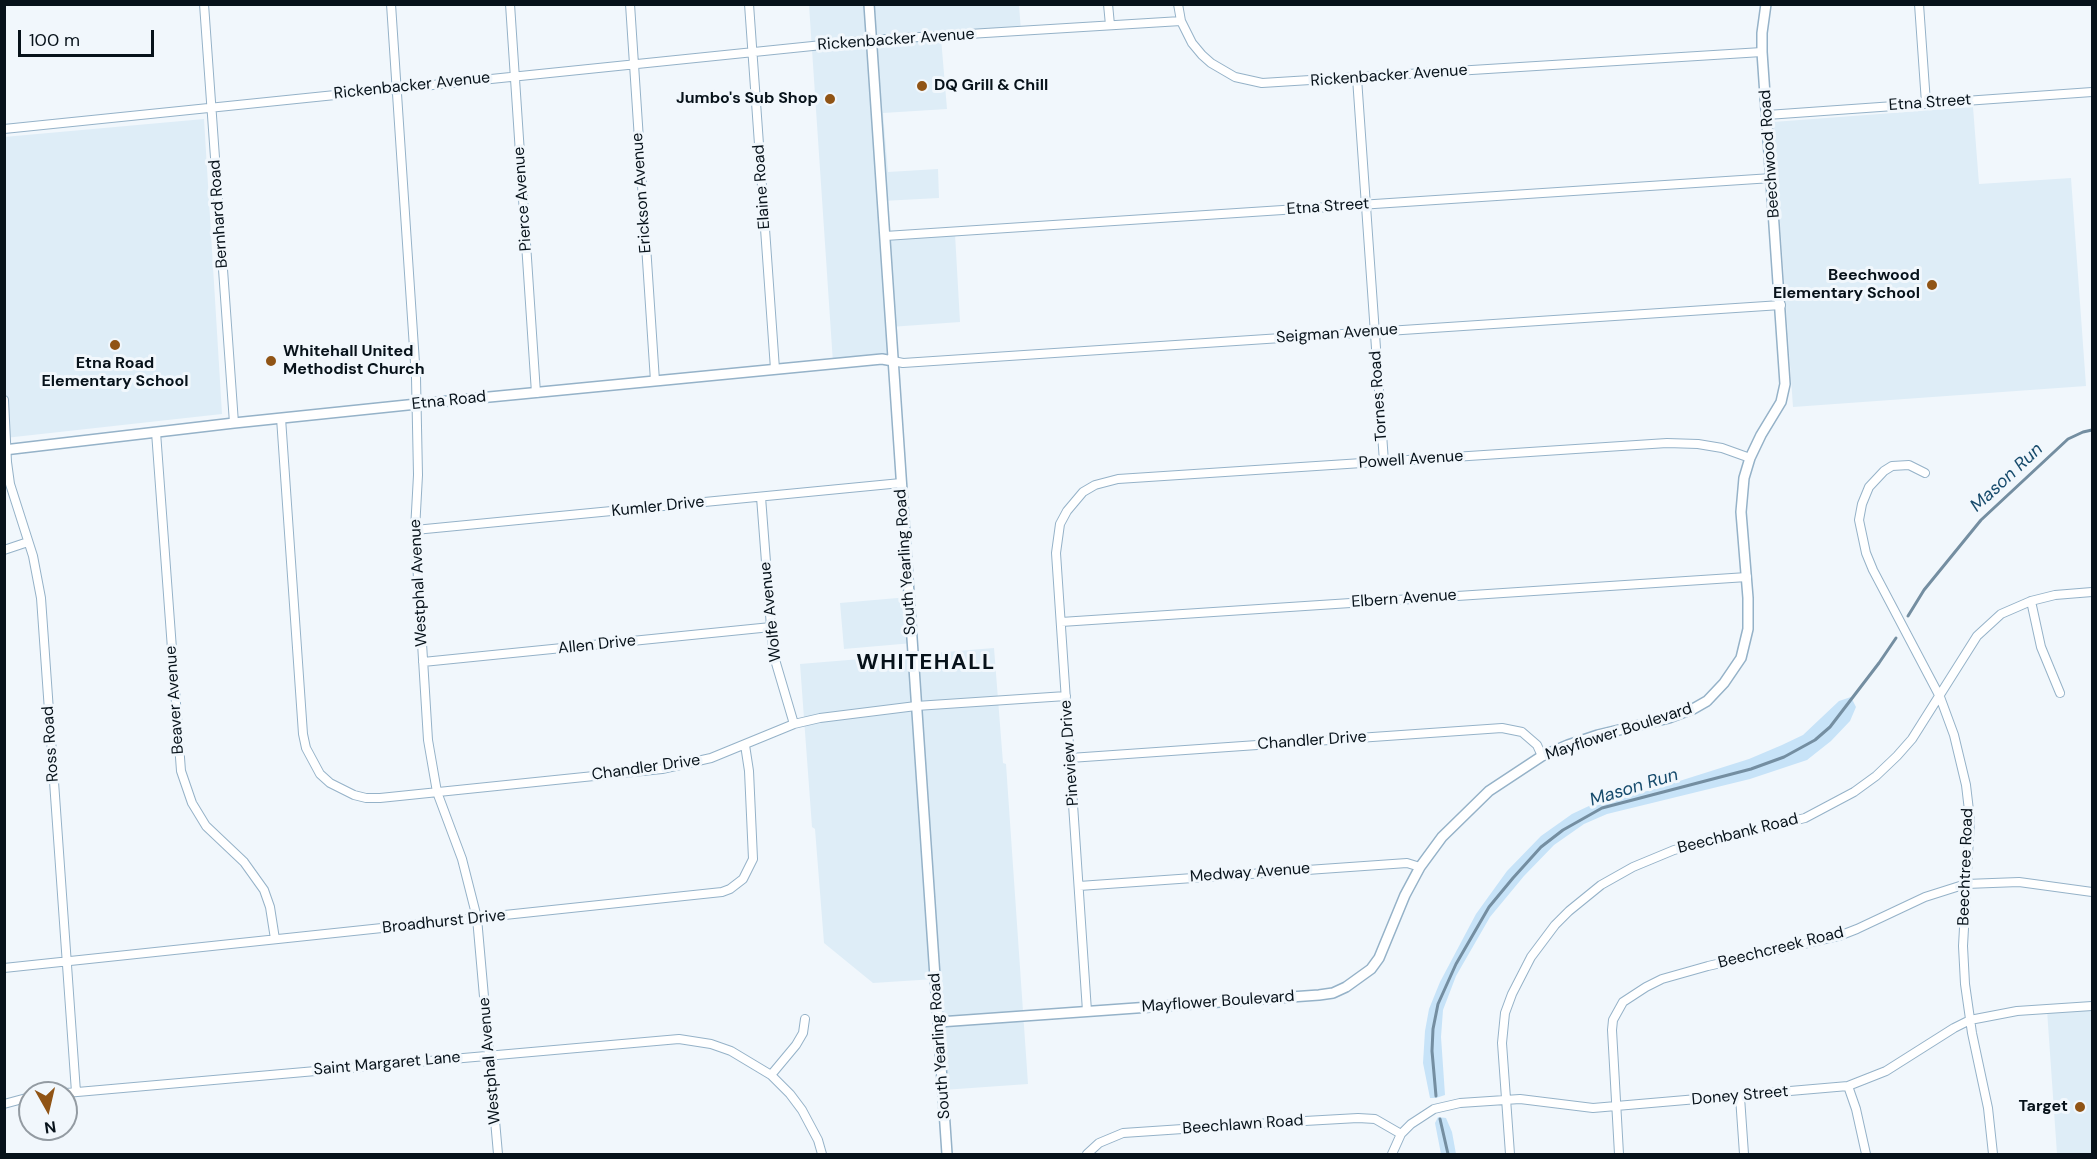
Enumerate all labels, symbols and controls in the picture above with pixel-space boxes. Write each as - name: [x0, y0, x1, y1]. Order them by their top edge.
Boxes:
- scale bar: [21, 18, 158, 56]
- street label: Rickenbacker Avenue: [817, 25, 975, 55]
- text: 100 m: [29, 28, 80, 52]
- street label: Rickenbacker Avenue: [1310, 61, 1468, 91]
- street label: Rickenbacker Avenue: [333, 68, 491, 104]
- place label: DQ Grill & Chill: [934, 76, 1048, 96]
- marker: DQ Grill & Chill: [915, 79, 929, 93]
- place label: Jumbo's Sub Shop: [676, 89, 818, 109]
- street label: Beechwood Road: [1756, 89, 1784, 219]
- street label: Etna Street: [1888, 91, 1972, 115]
- marker: Jumbo's Sub Shop: [823, 92, 837, 106]
- street label: Erickson Avenue: [628, 132, 656, 254]
- street label: Elaine Road: [749, 144, 775, 230]
- street label: Pierce Avenue: [510, 146, 536, 252]
- street label: Bernhard Road: [206, 159, 232, 269]
- street label: Etna Street: [1286, 195, 1370, 219]
- place label: Beechwood Elementary School: [1773, 266, 1920, 304]
- marker: Beechwood Elementary School: [1925, 278, 1939, 292]
- street label: Seigman Avenue: [1276, 320, 1398, 348]
- marker: Etna Road Elementary School: [108, 338, 122, 352]
- place label: Whitehall United Methodist Church: [283, 342, 425, 380]
- street label: Tornes Road: [1366, 350, 1392, 442]
- place label: Etna Road Elementary School: [41, 354, 189, 392]
- marker: Whitehall United Methodist Church: [264, 354, 278, 368]
- street label: Etna Road: [411, 388, 487, 414]
- water label: Mason Run: [1966, 439, 2048, 517]
- street label: Powell Avenue: [1358, 447, 1464, 473]
- street label: South Yearling Road: [891, 488, 921, 636]
- street label: Kumler Drive: [611, 493, 705, 521]
- street label: Westphal Avenue: [406, 519, 432, 647]
- street label: Wolfe Avenue: [756, 561, 786, 663]
- street label: Elbern Avenue: [1351, 586, 1457, 612]
- street label: Allen Drive: [557, 631, 637, 659]
- street label: Beaver Avenue: [162, 645, 188, 755]
- district label: WHITEHALL: [856, 650, 996, 676]
- street label: Pineview Drive: [1057, 699, 1083, 807]
- street label: Mayflower Boulevard: [1543, 699, 1695, 765]
- street label: Ross Road: [39, 705, 63, 783]
- street label: Chandler Drive: [1257, 728, 1367, 754]
- street label: Chandler Drive: [591, 751, 701, 785]
- water label: Mason Run: [1587, 764, 1681, 812]
- street label: Beechtree Road: [1954, 808, 1978, 926]
- street label: Beechbank Road: [1676, 810, 1800, 858]
- street label: Medway Avenue: [1189, 859, 1311, 887]
- street label: Broadhurst Drive: [381, 906, 507, 938]
- street label: Beechcreek Road: [1716, 923, 1846, 973]
- street label: South Yearling Road: [925, 972, 955, 1120]
- street label: Mayflower Boulevard: [1141, 987, 1295, 1017]
- street label: Westphal Avenue: [475, 996, 505, 1126]
- street label: Saint Margaret Lane: [313, 1048, 461, 1080]
- north arrow: [18, 1081, 78, 1141]
- street label: Doney Street: [1691, 1082, 1789, 1110]
- place label: Target: [2018, 1097, 2068, 1117]
- marker: Target: [2073, 1100, 2087, 1114]
- street label: Beechlawn Road: [1182, 1111, 1304, 1139]
- text: N: [43, 1116, 58, 1139]

